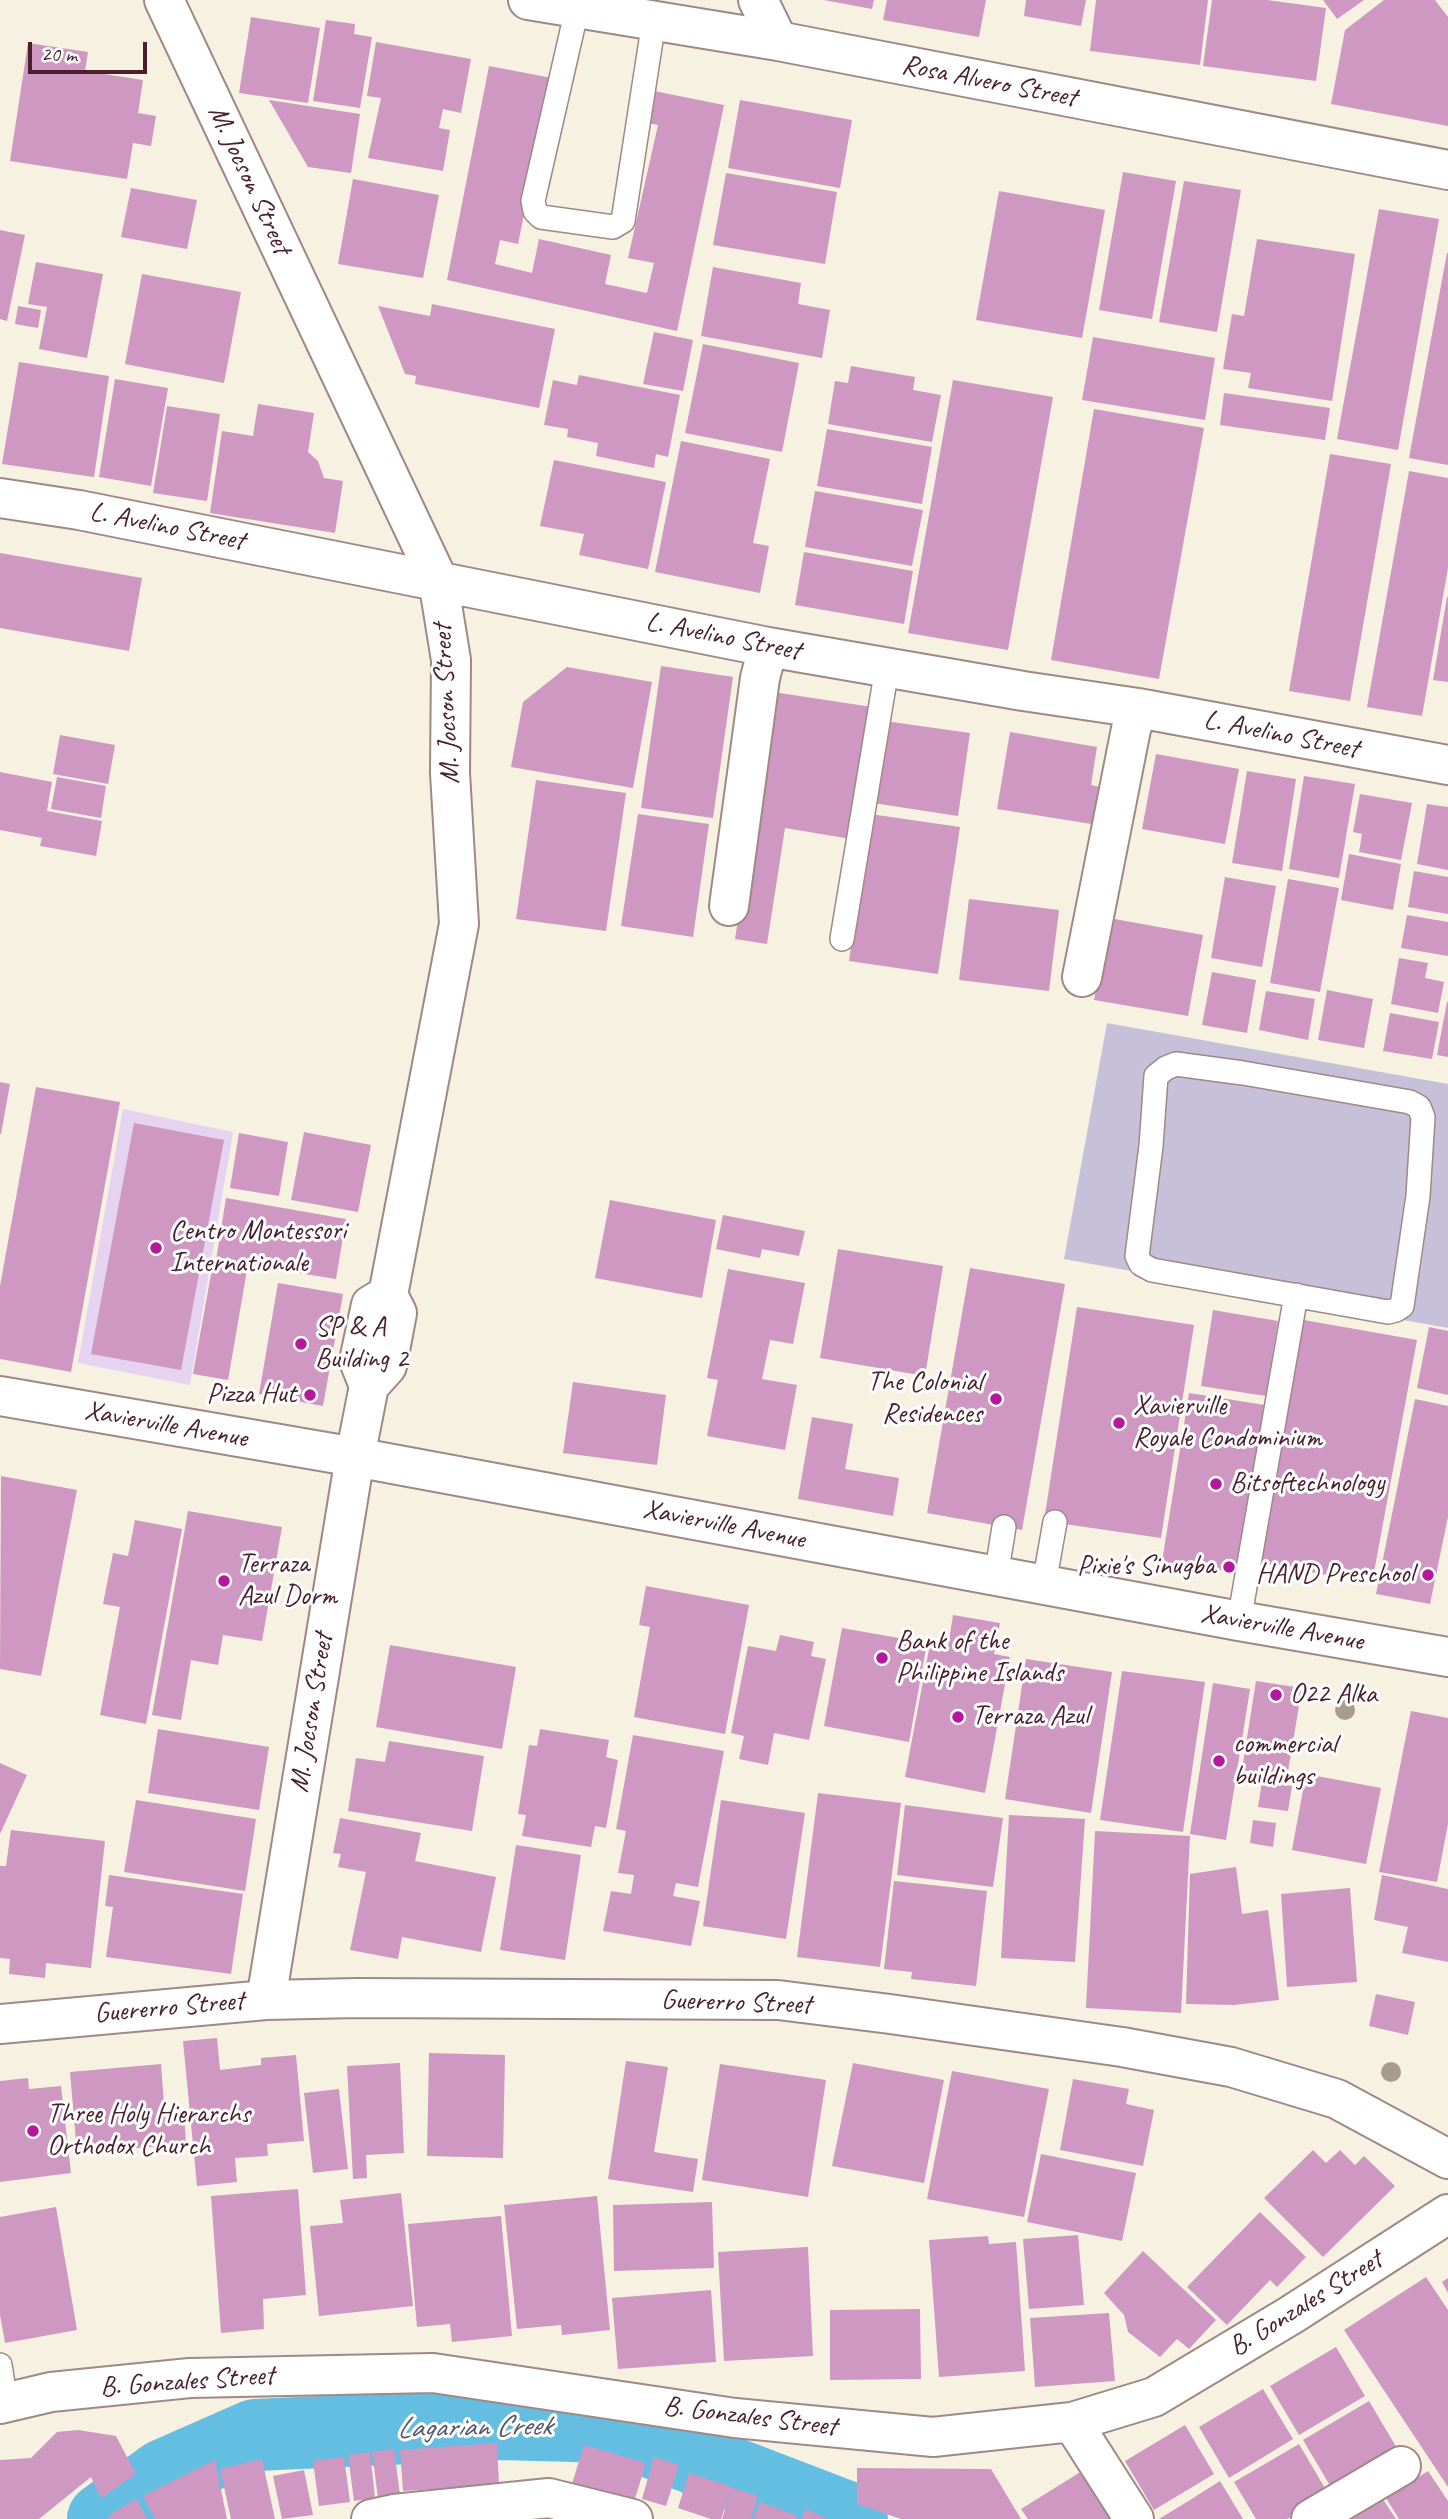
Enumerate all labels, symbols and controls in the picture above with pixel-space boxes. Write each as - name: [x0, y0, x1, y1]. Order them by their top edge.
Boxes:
- scale bar: [32, 28, 150, 72]
- text: 20 m: [41, 41, 77, 67]
- street label: Rosa Alvero Street: [899, 49, 1079, 115]
- street label: M. Jocson Street: [200, 100, 298, 260]
- street label: L. Avelino Street: [87, 496, 247, 558]
- street label: L. Avelino Street: [643, 606, 803, 668]
- street label: M. Jocson Street: [426, 623, 468, 785]
- street label: L. Avelino Street: [1201, 704, 1361, 766]
- place label: Centro Montessori Internationale: [170, 1215, 346, 1281]
- marker: Centro Montessori Internationale: [148, 1240, 164, 1256]
- place label: SP & A Building 2: [315, 1311, 408, 1377]
- marker: SP & A Building 2: [293, 1336, 309, 1352]
- place label: The Colonial Residences: [867, 1366, 982, 1432]
- place label: Pizza Hut: [206, 1378, 296, 1412]
- marker: Pizza Hut: [302, 1387, 318, 1403]
- place label: Xavierville Royale Condominium: [1133, 1390, 1322, 1456]
- marker: The Colonial Residences: [988, 1391, 1004, 1407]
- street label: Xavierville Avenue: [82, 1394, 250, 1456]
- marker: Xavierville Royale Condominium: [1111, 1415, 1127, 1431]
- place label: Bitsoftechnology: [1230, 1467, 1384, 1501]
- marker: Bitsoftechnology: [1208, 1476, 1224, 1492]
- street label: Xavierville Avenue: [640, 1493, 808, 1557]
- place label: Terraza Azul Dorm: [238, 1548, 337, 1614]
- place label: Pixie's Sinugba: [1077, 1550, 1215, 1584]
- place label: HAND Preschool: [1256, 1558, 1414, 1592]
- marker: Pixie's Sinugba: [1221, 1559, 1237, 1575]
- marker: HAND Preschool: [1420, 1567, 1436, 1583]
- marker: Terraza Azul Dorm: [216, 1573, 232, 1589]
- street label: Xavierville Avenue: [1198, 1597, 1366, 1659]
- place label: Bank of the Philippine Islands: [896, 1625, 1063, 1691]
- street label: M. Jocson Street: [283, 1631, 341, 1795]
- marker: Bank of the Philippine Islands: [874, 1650, 890, 1666]
- place label: O22 Alka: [1290, 1678, 1377, 1712]
- marker: O22 Alka: [1268, 1687, 1284, 1703]
- place label: Terraza Azul: [972, 1700, 1088, 1734]
- marker: Terraza Azul: [950, 1709, 966, 1725]
- place label: commercial buildings: [1233, 1728, 1337, 1794]
- marker: commercial buildings: [1211, 1753, 1227, 1769]
- street label: Guererro Street: [660, 1984, 812, 2022]
- street label: Guererro Street: [93, 1985, 245, 2031]
- place label: Three Holy Hierarchs Orthodox Church: [47, 2098, 250, 2164]
- marker: Three Holy Hierarchs Orthodox Church: [25, 2123, 41, 2139]
- street label: B. Gonzales Street: [1223, 2244, 1389, 2364]
- street label: B. Gonzales Street: [99, 2359, 275, 2405]
- street label: B. Gonzales Street: [662, 2390, 838, 2444]
- water label: Lagarian Creek: [397, 2409, 551, 2447]

